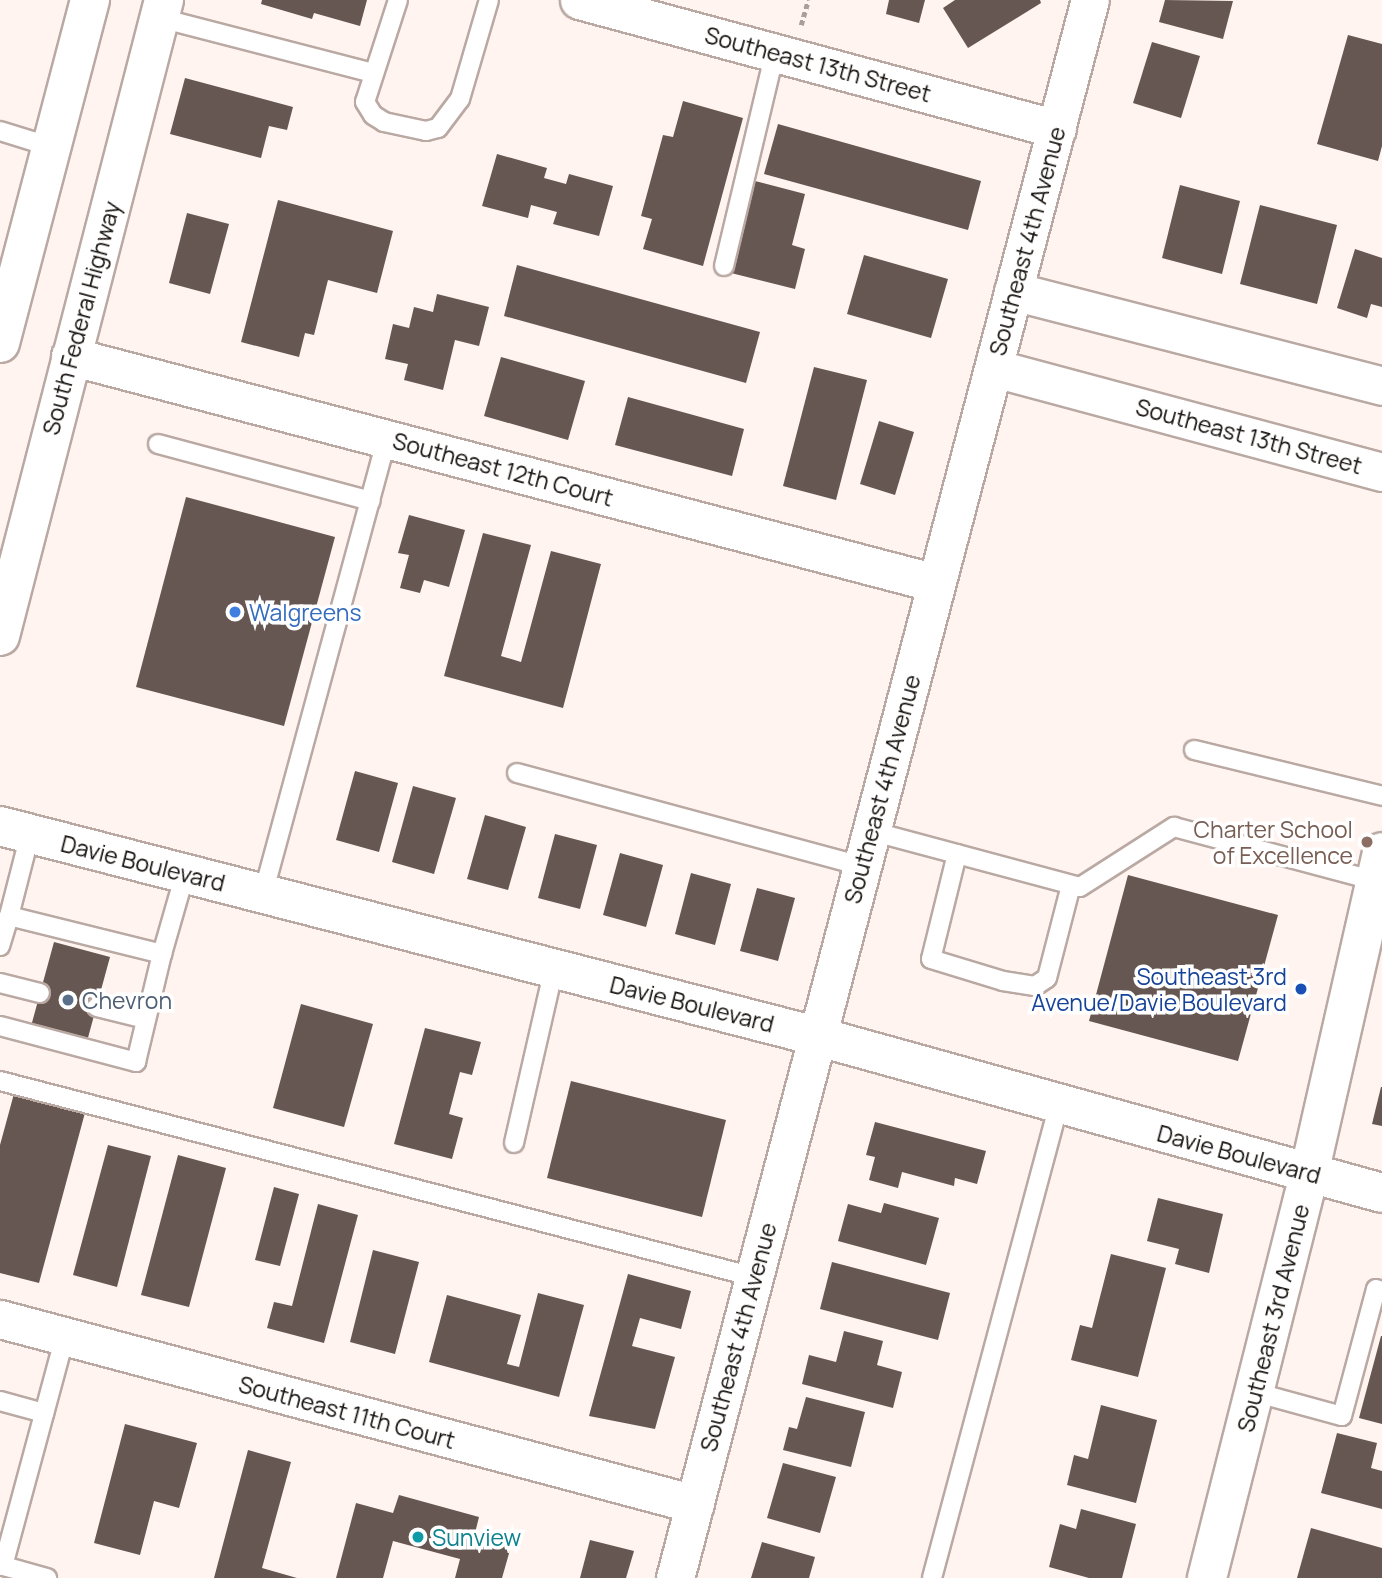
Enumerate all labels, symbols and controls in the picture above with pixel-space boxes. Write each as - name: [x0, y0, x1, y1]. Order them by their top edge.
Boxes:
- street label: Southeast 13th Street: [702, 21, 934, 107]
- street label: Southeast 4th Avenue: [983, 123, 1071, 359]
- street label: South Federal Highway: [37, 198, 125, 438]
- street label: Southeast 13th Street: [1133, 393, 1365, 479]
- street label: Southeast 12th Court: [390, 426, 616, 512]
- place label: Walgreens: [249, 598, 362, 626]
- marker: Walgreens: [227, 604, 243, 620]
- street label: Southeast 4th Avenue: [838, 671, 926, 907]
- place label: Charter School of Excellence: [1194, 815, 1353, 869]
- street label: Davie Boulevard: [58, 829, 228, 897]
- marker: Charter School of Excellence: [1359, 834, 1375, 850]
- place label: Southeast 3rd Avenue/Davie Boulevard: [1031, 962, 1287, 1016]
- street label: Davie Boulevard: [607, 970, 777, 1038]
- marker: Southeast 3rd Avenue/Davie Boulevard: [1293, 981, 1309, 997]
- place label: Chevron: [82, 986, 172, 1014]
- marker: Chevron: [60, 992, 76, 1008]
- street label: Davie Boulevard: [1154, 1119, 1324, 1189]
- street label: Southeast 3rd Avenue: [1231, 1201, 1315, 1435]
- street label: Southeast 4th Avenue: [694, 1219, 782, 1455]
- street label: Southeast 11th Court: [236, 1370, 458, 1454]
- place label: Sunview: [432, 1523, 521, 1551]
- marker: Sunview: [410, 1529, 426, 1545]

